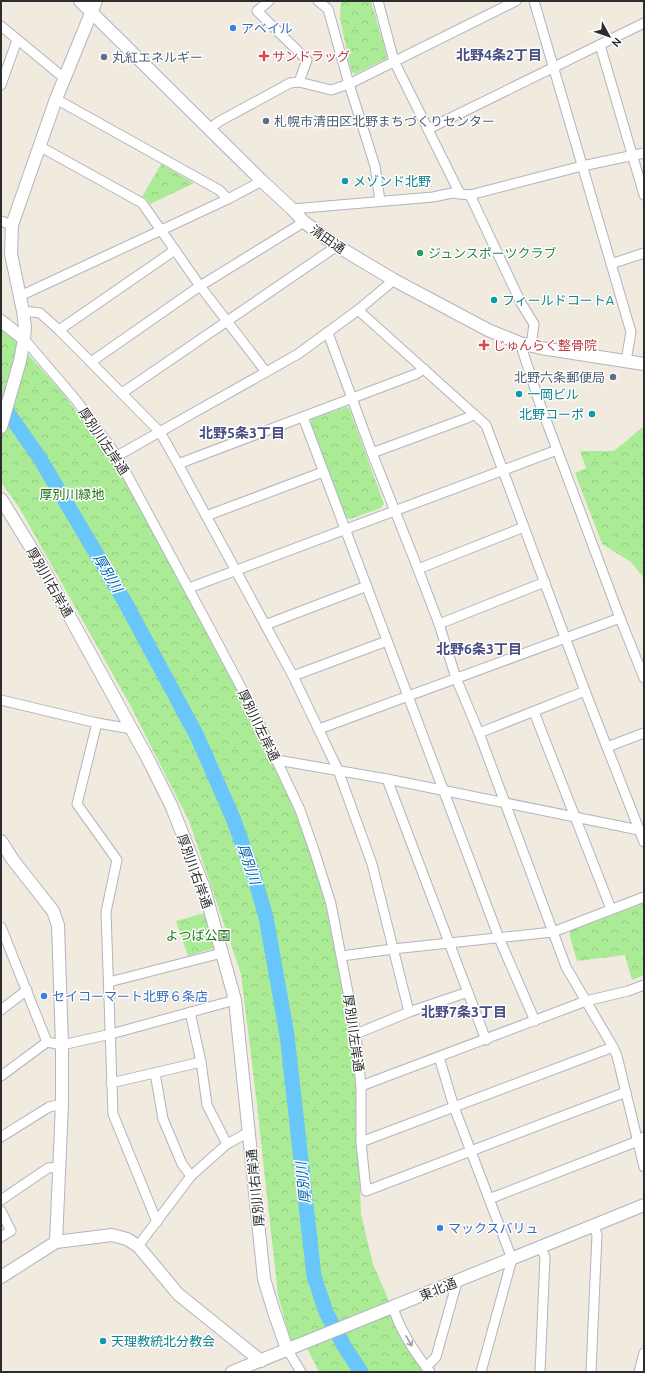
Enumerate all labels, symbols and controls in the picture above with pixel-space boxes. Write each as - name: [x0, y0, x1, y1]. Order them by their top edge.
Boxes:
- north arrow: [589, 16, 629, 56]
- place label: アベイル: [241, 21, 293, 35]
- marker: アベイル: [228, 23, 238, 33]
- text: N: [609, 35, 624, 49]
- district label: 北野4条2丁目: [456, 47, 542, 63]
- place label: サンドラッグ: [272, 49, 350, 63]
- place label: 丸紅エネルギー: [112, 50, 203, 64]
- marker: サンドラッグ: [259, 51, 269, 61]
- marker: 丸紅エネルギー: [99, 52, 109, 62]
- place label: 札幌市清田区北野まちづくりセンター: [274, 114, 495, 128]
- marker: 札幌市清田区北野まちづくりセンター: [261, 116, 271, 126]
- place label: メゾンド北野: [353, 174, 431, 188]
- marker: メゾンド北野: [340, 176, 350, 186]
- street label: 清田通: [308, 222, 348, 256]
- place label: ジュンスポーツクラブ: [428, 246, 557, 260]
- marker: ジュンスポーツクラブ: [415, 248, 425, 258]
- place label: フィールドコートA: [502, 293, 615, 307]
- marker: フィールドコートA: [489, 295, 499, 305]
- place label: じゅんらく整骨院: [493, 338, 597, 352]
- marker: じゅんらく整骨院: [478, 339, 490, 351]
- place label: 北野六条郵便局: [514, 370, 605, 384]
- marker: 北野六条郵便局: [608, 372, 618, 382]
- place label: 一岡ビル: [527, 387, 579, 401]
- marker: 一岡ビル: [514, 389, 524, 399]
- street label: 厚別川左岸通: [76, 405, 132, 477]
- place label: 北野コーポ: [519, 407, 584, 421]
- marker: 北野コーポ: [587, 409, 597, 419]
- district label: 北野5条3丁目: [199, 425, 285, 441]
- park label: 厚別川緑地: [39, 487, 105, 501]
- street label: 厚別川右岸通: [24, 545, 76, 619]
- water label: 厚別川: [90, 551, 127, 597]
- district label: 北野6条3丁目: [436, 641, 522, 657]
- street label: 厚別川左岸通: [236, 687, 282, 763]
- street label: 厚別川右岸通: [175, 832, 215, 910]
- water label: 厚別川: [235, 842, 264, 888]
- park label: よつば公園: [165, 928, 231, 942]
- place label: セイコーマート北野６条店: [52, 989, 208, 1003]
- marker: セイコーマート北野６条店: [39, 991, 49, 1001]
- street label: 厚別川左岸通: [342, 993, 366, 1073]
- district label: 北野7条3丁目: [421, 1004, 507, 1020]
- street label: 厚別川右岸通: [244, 1148, 266, 1228]
- water label: 厚別川: [293, 1159, 313, 1205]
- place label: マックスバリュ: [448, 1221, 539, 1235]
- marker: マックスバリュ: [435, 1223, 445, 1233]
- street label: 東北通: [417, 1275, 459, 1303]
- place label: 天理教統北分教会: [111, 1334, 215, 1348]
- one-way arrow: [405, 1335, 413, 1347]
- marker: 天理教統北分教会: [98, 1336, 108, 1346]

